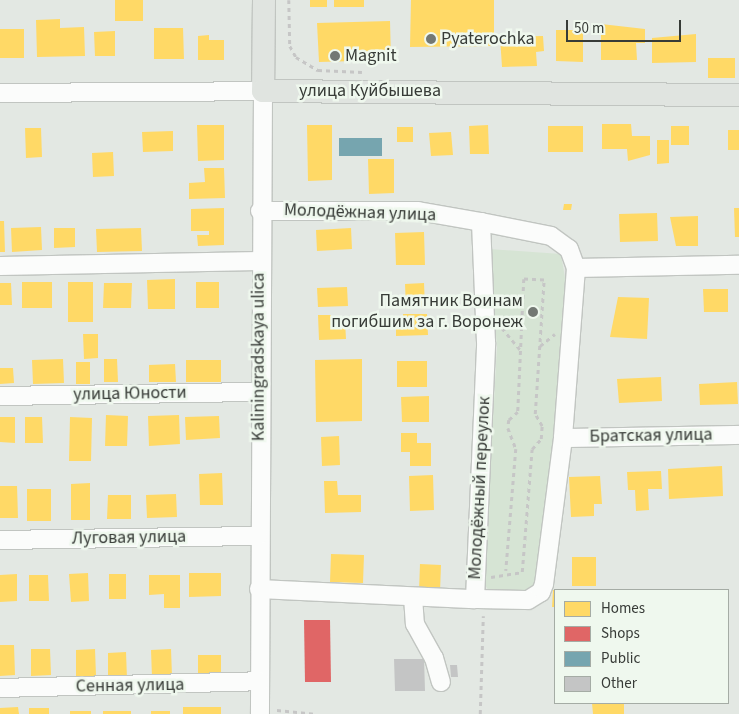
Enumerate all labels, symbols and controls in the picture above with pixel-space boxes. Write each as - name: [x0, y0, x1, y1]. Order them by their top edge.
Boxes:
- scale bar: [569, 10, 684, 42]
- text: 50 m: [574, 18, 604, 39]
- place label: Pyaterochka: [441, 28, 534, 50]
- marker: Pyaterochka: [425, 33, 437, 45]
- place label: Magnit: [345, 45, 397, 67]
- marker: Magnit: [329, 50, 341, 62]
- street label: улица Куйбышева: [299, 80, 441, 102]
- street label: Молодёжная улица: [284, 200, 436, 226]
- street label: Kaliningradskaya ulica: [248, 273, 270, 441]
- place label: Памятник Воинам погибшим за г. Воронеж: [331, 291, 523, 334]
- marker: Памятник Воинам погибшим за г. Воронеж: [527, 306, 539, 318]
- street label: улица Юности: [73, 382, 187, 406]
- street label: Молодёжный переулок: [464, 396, 496, 580]
- street label: Братская улица: [589, 424, 713, 448]
- street label: Луговая улица: [72, 526, 186, 550]
- legend: [554, 589, 729, 704]
- text: Homes: [601, 598, 645, 619]
- text: Shops: [601, 623, 640, 644]
- text: Public: [601, 648, 640, 669]
- text: Other: [601, 673, 637, 694]
- street label: Сенная улица: [76, 674, 184, 698]

